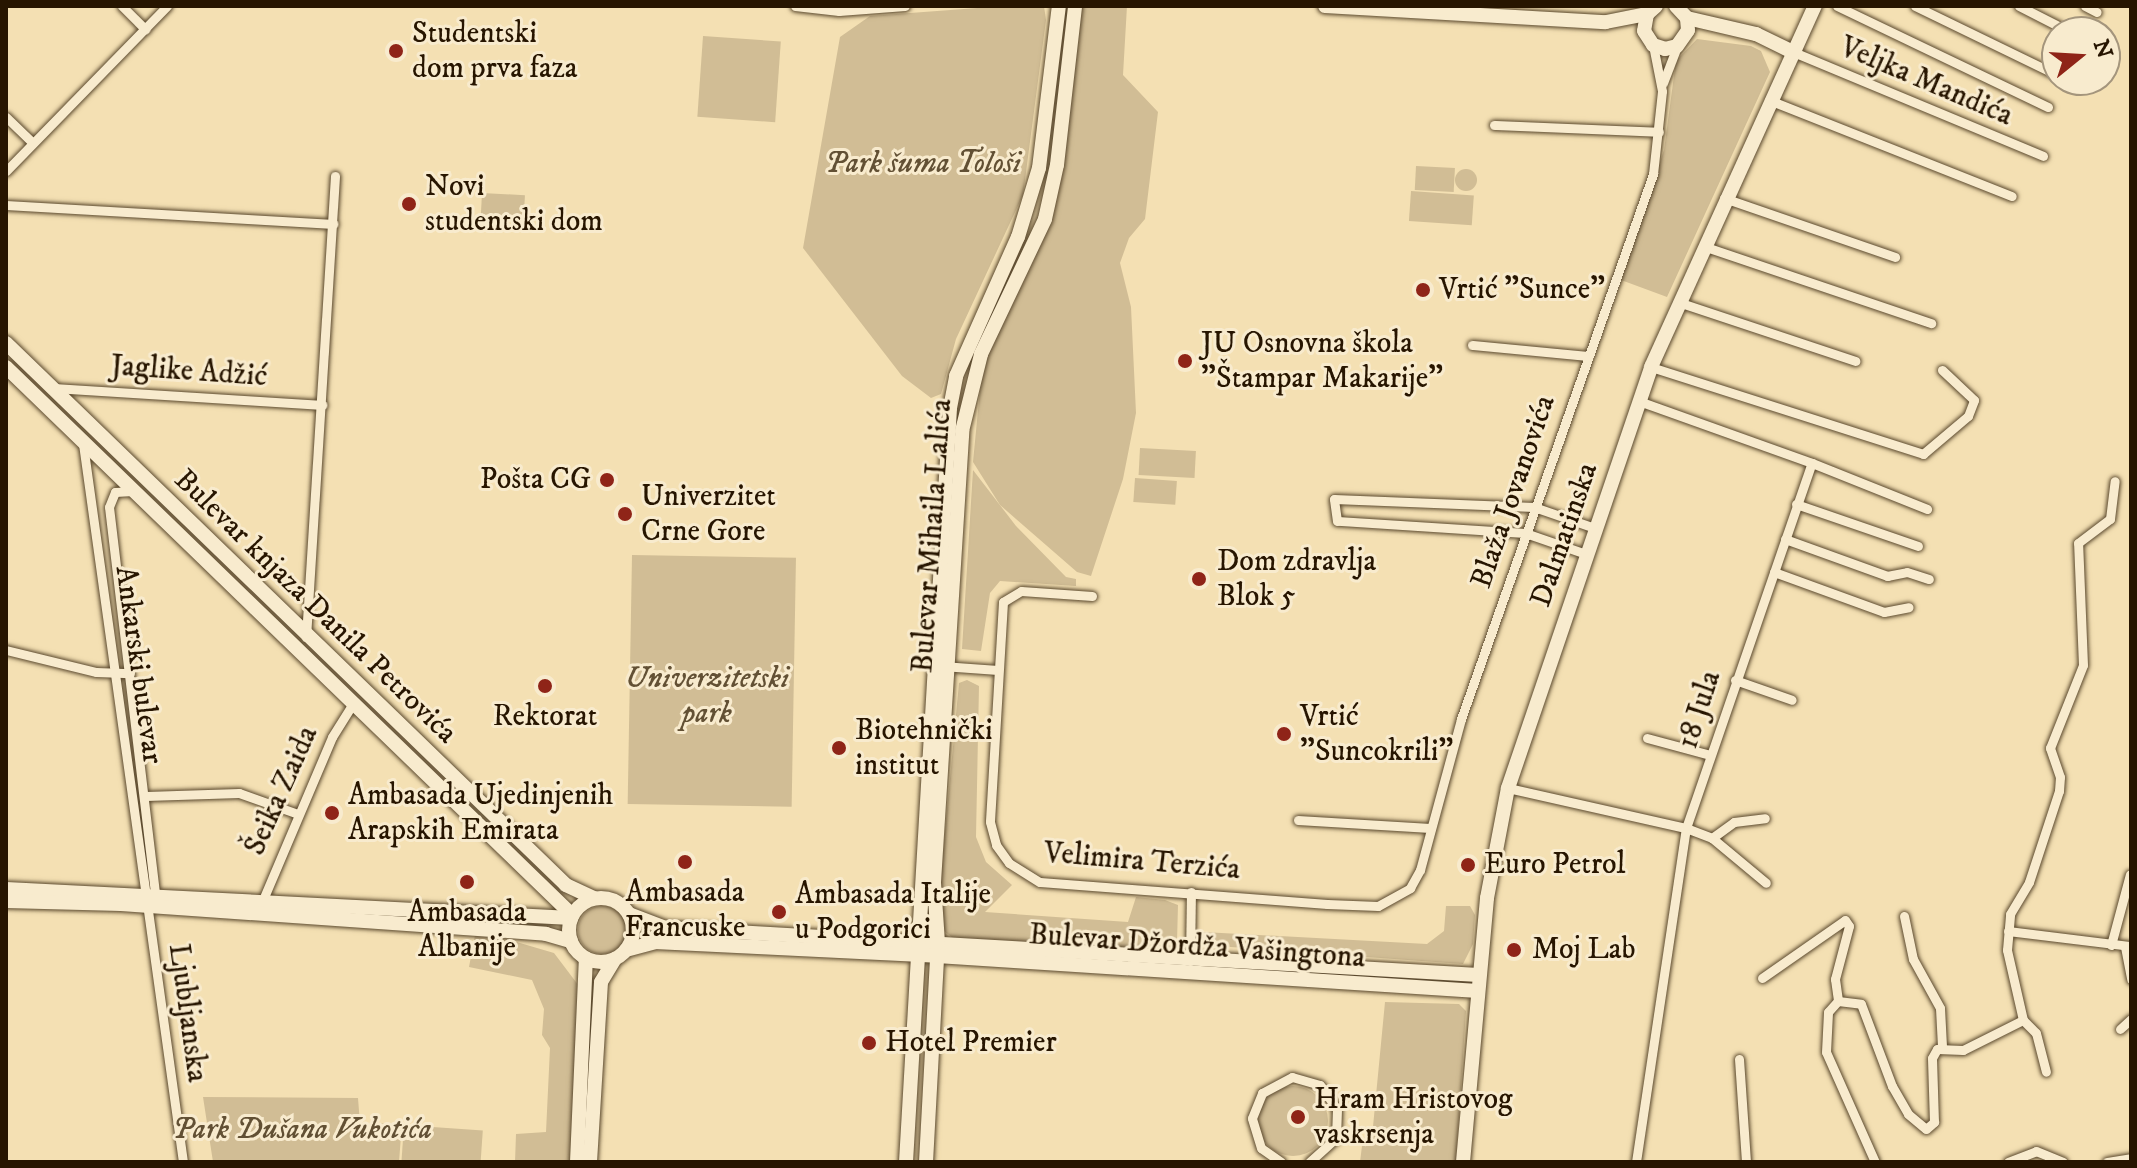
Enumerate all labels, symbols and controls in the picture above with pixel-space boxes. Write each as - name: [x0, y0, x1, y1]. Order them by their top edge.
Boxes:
- place label: Studentski dom prva faza: [412, 16, 577, 86]
- north arrow: [2041, 16, 2121, 96]
- street label: Veljka Mandića: [1834, 29, 2018, 135]
- text: N: [2087, 36, 2118, 62]
- marker: Studentski dom prva faza: [387, 42, 405, 60]
- park label: Park šuma Tološi: [825, 146, 1021, 182]
- place label: Novi studentski dom: [425, 169, 603, 240]
- marker: Novi studentski dom: [400, 195, 418, 213]
- place label: Vrtić "Sunce": [1439, 272, 1605, 308]
- marker: Vrtić "Sunce": [1414, 281, 1432, 299]
- place label: JU Osnovna škola "Štampar Makarije": [1201, 326, 1443, 396]
- street label: Jaglike Adžić: [110, 349, 268, 395]
- marker: JU Osnovna škola "Štampar Makarije": [1176, 352, 1194, 370]
- street label: Blaža Jovanovića: [1464, 391, 1564, 593]
- street label: Bulevar Mihaila Lalića: [905, 398, 961, 674]
- street label: Dalmatinska: [1524, 458, 1606, 612]
- street label: Bulevar knjaza Danila Petrovića: [166, 462, 464, 752]
- place label: Pošta CG: [480, 462, 591, 498]
- marker: Pošta CG: [598, 471, 616, 489]
- place label: Univerzitet Crne Gore: [641, 479, 776, 550]
- marker: Univerzitet Crne Gore: [616, 505, 634, 523]
- place label: Dom zdravlja Blok 5: [1217, 544, 1376, 614]
- street label: Ankarski bulevar: [106, 564, 170, 766]
- marker: Dom zdravlja Blok 5: [1188, 568, 1210, 590]
- park label: Univerzitetski park: [625, 661, 789, 732]
- street label: 18 Jula: [1671, 666, 1729, 754]
- marker: Rektorat: [536, 677, 554, 695]
- place label: Rektorat: [493, 699, 597, 735]
- place label: Vrtić "Suncokrili": [1300, 699, 1454, 770]
- place label: Biotehnički institut: [855, 713, 993, 784]
- street label: Šeika Zaida: [238, 721, 326, 861]
- marker: Vrtić "Suncokrili": [1275, 725, 1293, 743]
- marker: Biotehnički institut: [830, 739, 848, 757]
- place label: Ambasada Ujedinjenih Arapskih Emirata: [348, 778, 613, 848]
- marker: Ambasada Ujedinjenih Arapskih Emirata: [323, 804, 341, 822]
- street label: Velimira Terzića: [1042, 835, 1242, 889]
- place label: Euro Petrol: [1484, 847, 1626, 883]
- marker: Ambasada Francuske: [676, 853, 694, 871]
- marker: Euro Petrol: [1459, 856, 1477, 874]
- marker: Ambasada Albanije: [458, 873, 476, 891]
- place label: Ambasada Francuske: [625, 875, 745, 946]
- place label: Ambasada Italije u Podgorici: [795, 877, 991, 948]
- place label: Ambasada Albanije: [408, 895, 526, 966]
- marker: Ambasada Italije u Podgorici: [770, 903, 788, 921]
- street label: Bulevar Džordža Vašingtona: [1028, 917, 1366, 977]
- place label: Moj Lab: [1532, 932, 1636, 968]
- marker: Moj Lab: [1503, 939, 1525, 961]
- street label: Ljubljanska: [159, 941, 215, 1085]
- place label: Hotel Premier: [885, 1025, 1057, 1061]
- marker: Hotel Premier: [860, 1034, 878, 1052]
- place label: Hram Hristovog vaskrsenja: [1314, 1082, 1513, 1152]
- marker: Hram Hristovog vaskrsenja: [1289, 1108, 1307, 1126]
- park label: Park Dušana Vukotića: [172, 1112, 432, 1148]

